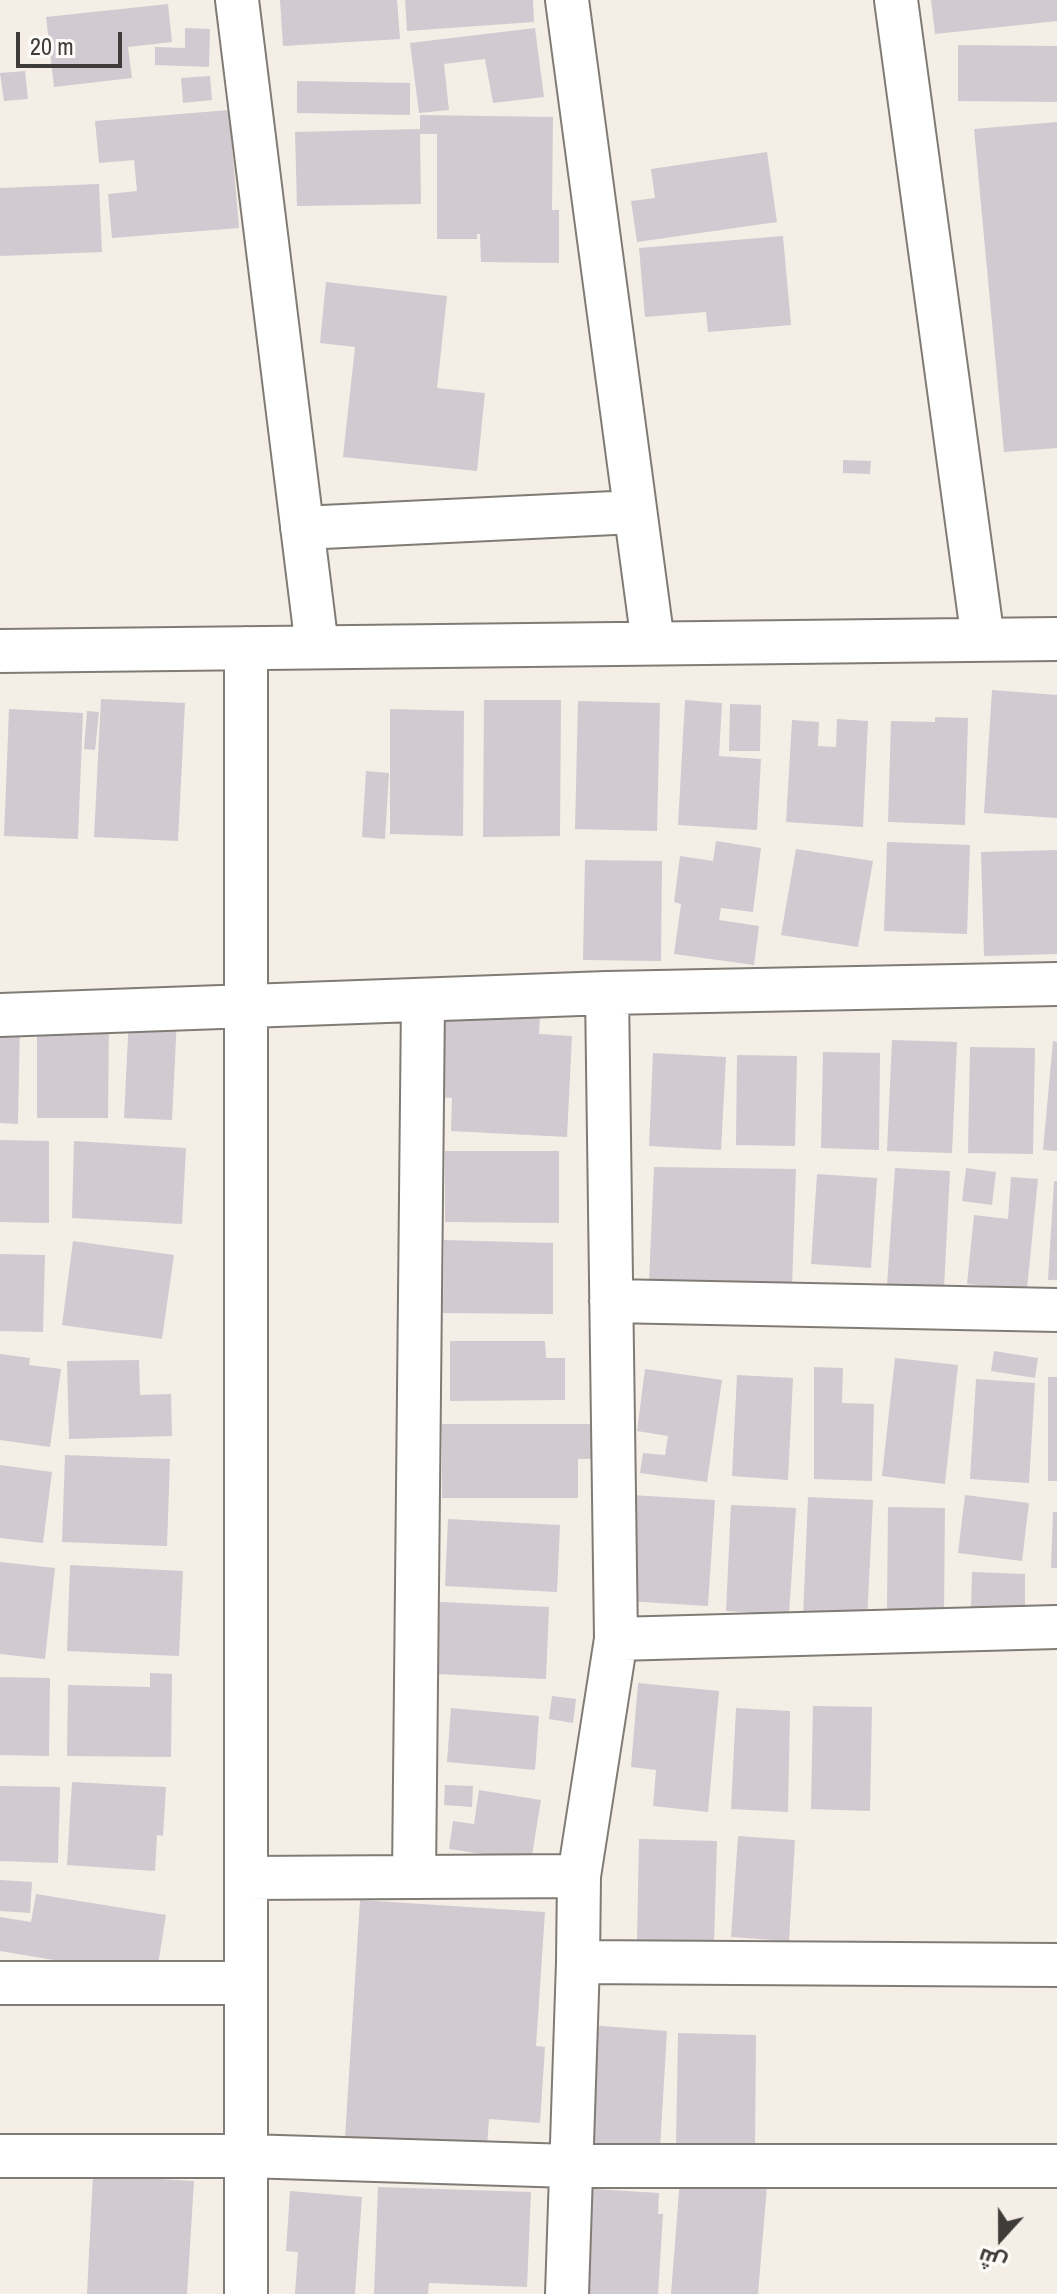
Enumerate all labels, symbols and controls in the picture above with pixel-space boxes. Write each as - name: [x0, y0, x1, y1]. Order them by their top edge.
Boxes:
- scale bar: [20, 16, 126, 66]
- text: 20 m: [30, 30, 74, 62]
- north arrow: [961, 2198, 1041, 2278]
- text: ش: [974, 2241, 1011, 2279]

